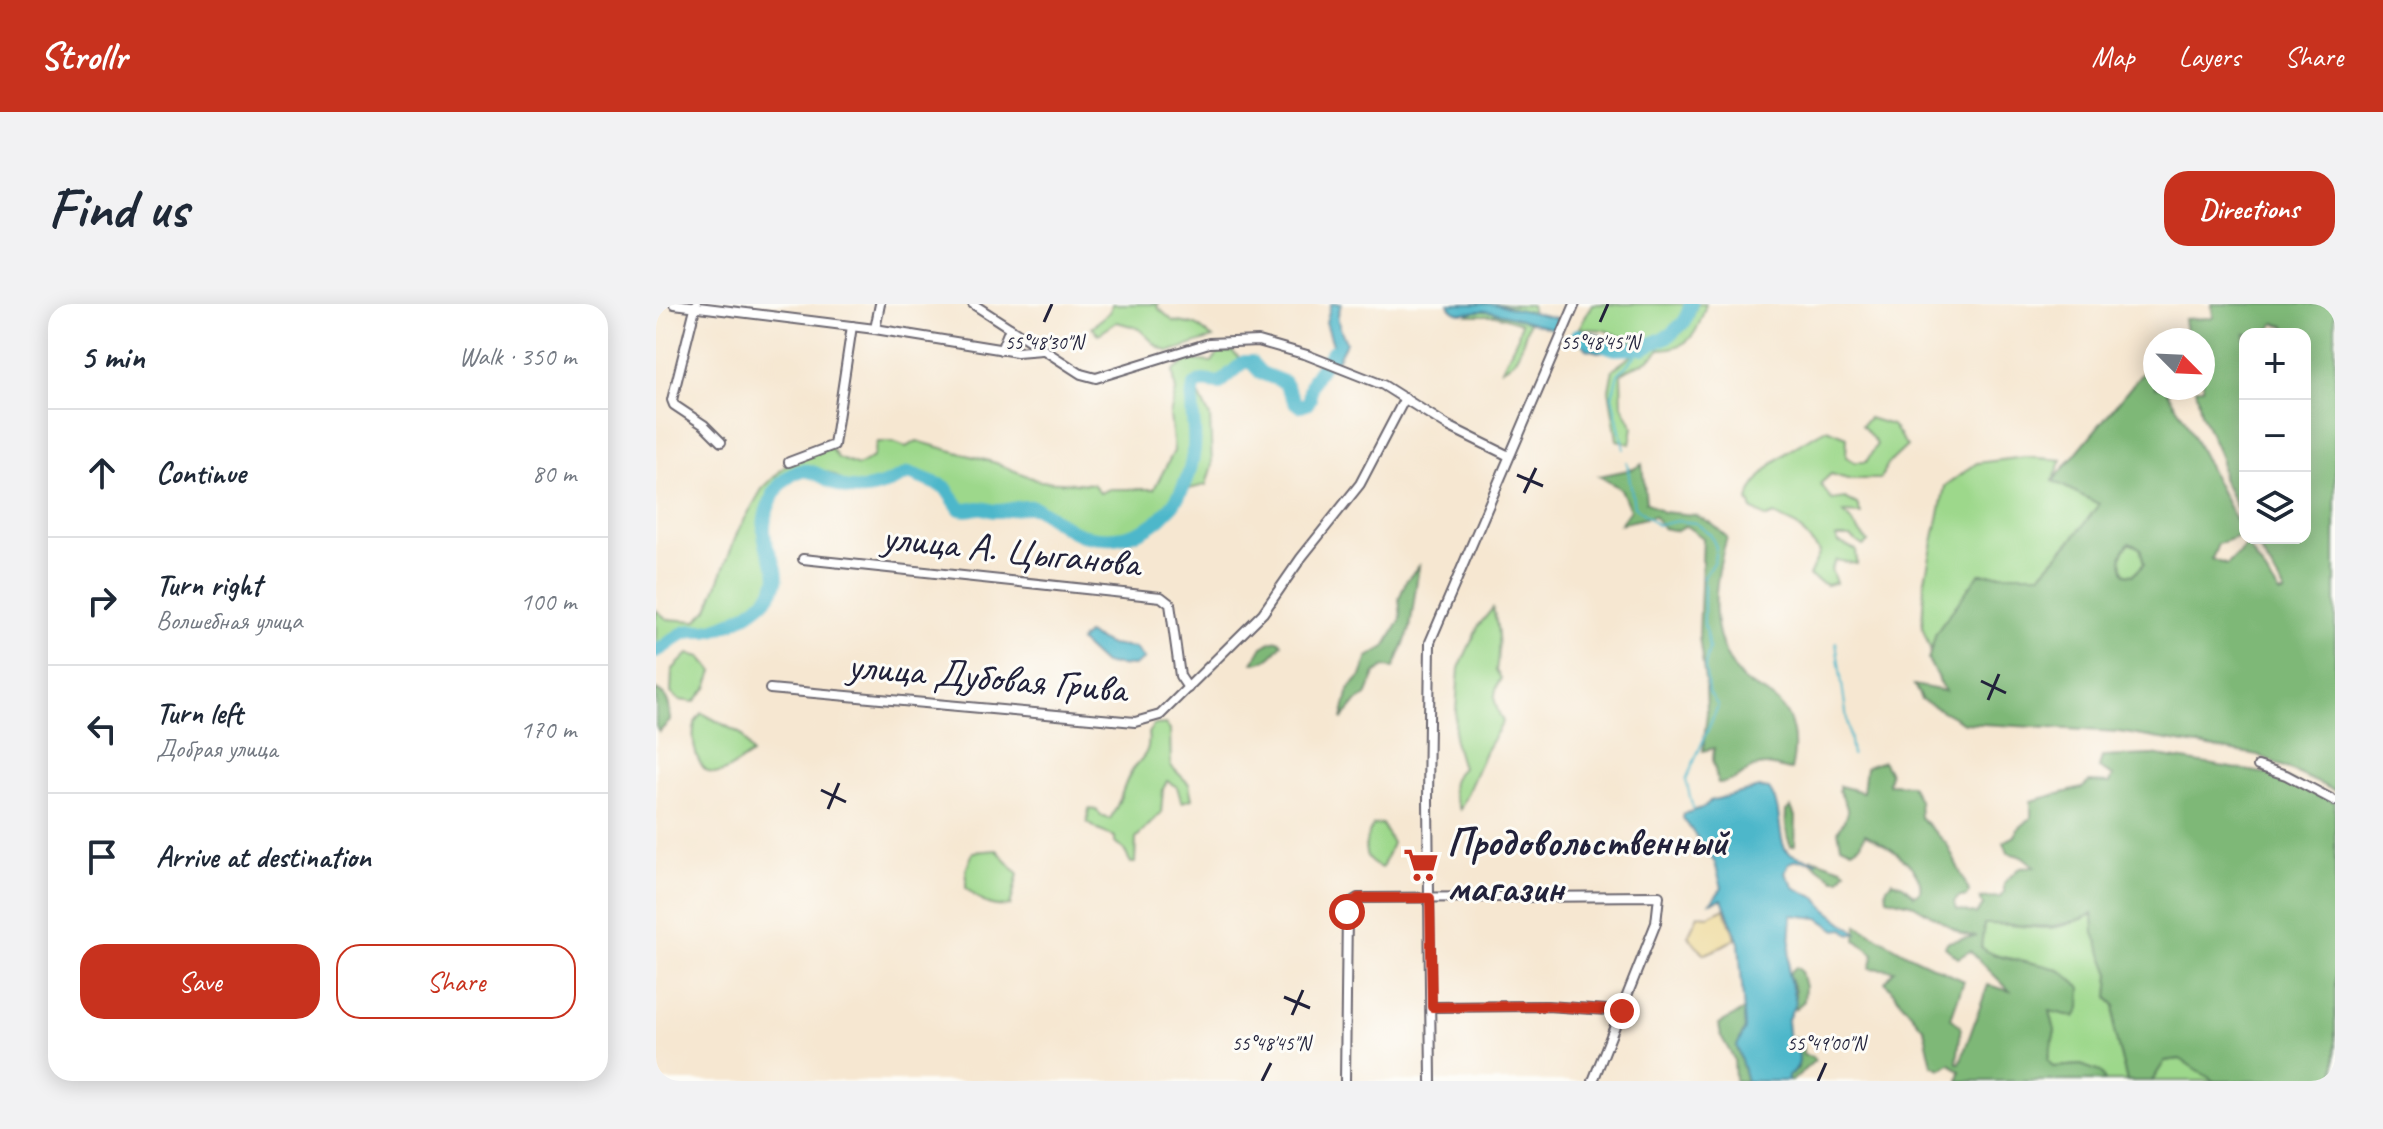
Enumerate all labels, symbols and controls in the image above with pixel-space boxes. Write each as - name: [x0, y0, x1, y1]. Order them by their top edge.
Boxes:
- text: Strollr: [40, 33, 127, 80]
- text: Map: [2092, 39, 2135, 74]
- text: Layers: [2179, 39, 2240, 74]
- text: Share: [2284, 39, 2343, 74]
- button: Directions: [2164, 171, 2335, 246]
- text: Find us: [48, 173, 188, 244]
- north arrow: [2143, 328, 2215, 400]
- map controls: [2239, 328, 2311, 544]
- button: +: [2239, 328, 2311, 400]
- text: 55°48'30"N: [1005, 330, 1086, 355]
- text: 55°48'45"N: [1561, 330, 1642, 355]
- text: 5 min: [80, 335, 145, 378]
- text: Walk · 350 m: [459, 340, 576, 373]
- button: −: [2239, 400, 2311, 472]
- icon: ahead: [80, 451, 124, 495]
- text: Continue: [156, 454, 246, 492]
- text: 80 m: [532, 457, 576, 490]
- button: layers: [2239, 472, 2311, 544]
- street label: улица А. Цыганова: [878, 511, 1146, 589]
- text: Turn right: [156, 566, 261, 604]
- icon: right: [80, 579, 124, 623]
- text: 100 m: [520, 585, 576, 618]
- text: Волшебная улица: [156, 604, 302, 637]
- street label: улица Дубовая Грива: [844, 640, 1132, 714]
- text: Turn left: [156, 694, 243, 732]
- icon: left: [80, 707, 124, 751]
- text: 170 m: [520, 713, 576, 746]
- text: Добрая улица: [156, 732, 277, 765]
- place label: Продовольственный магазин: [1447, 817, 1731, 913]
- icon: arrive: [80, 835, 124, 879]
- text: Arrive at destination: [156, 838, 371, 876]
- supermarket icon: Продовольственный магазин: [1402, 846, 1440, 884]
- route start: [1329, 894, 1365, 930]
- button: Save: [80, 944, 320, 1019]
- button: Share: [336, 944, 576, 1019]
- route end: [1604, 993, 1640, 1029]
- text: 55°48'45"N: [1232, 1031, 1313, 1056]
- text: 55°49'00"N: [1787, 1031, 1868, 1056]

